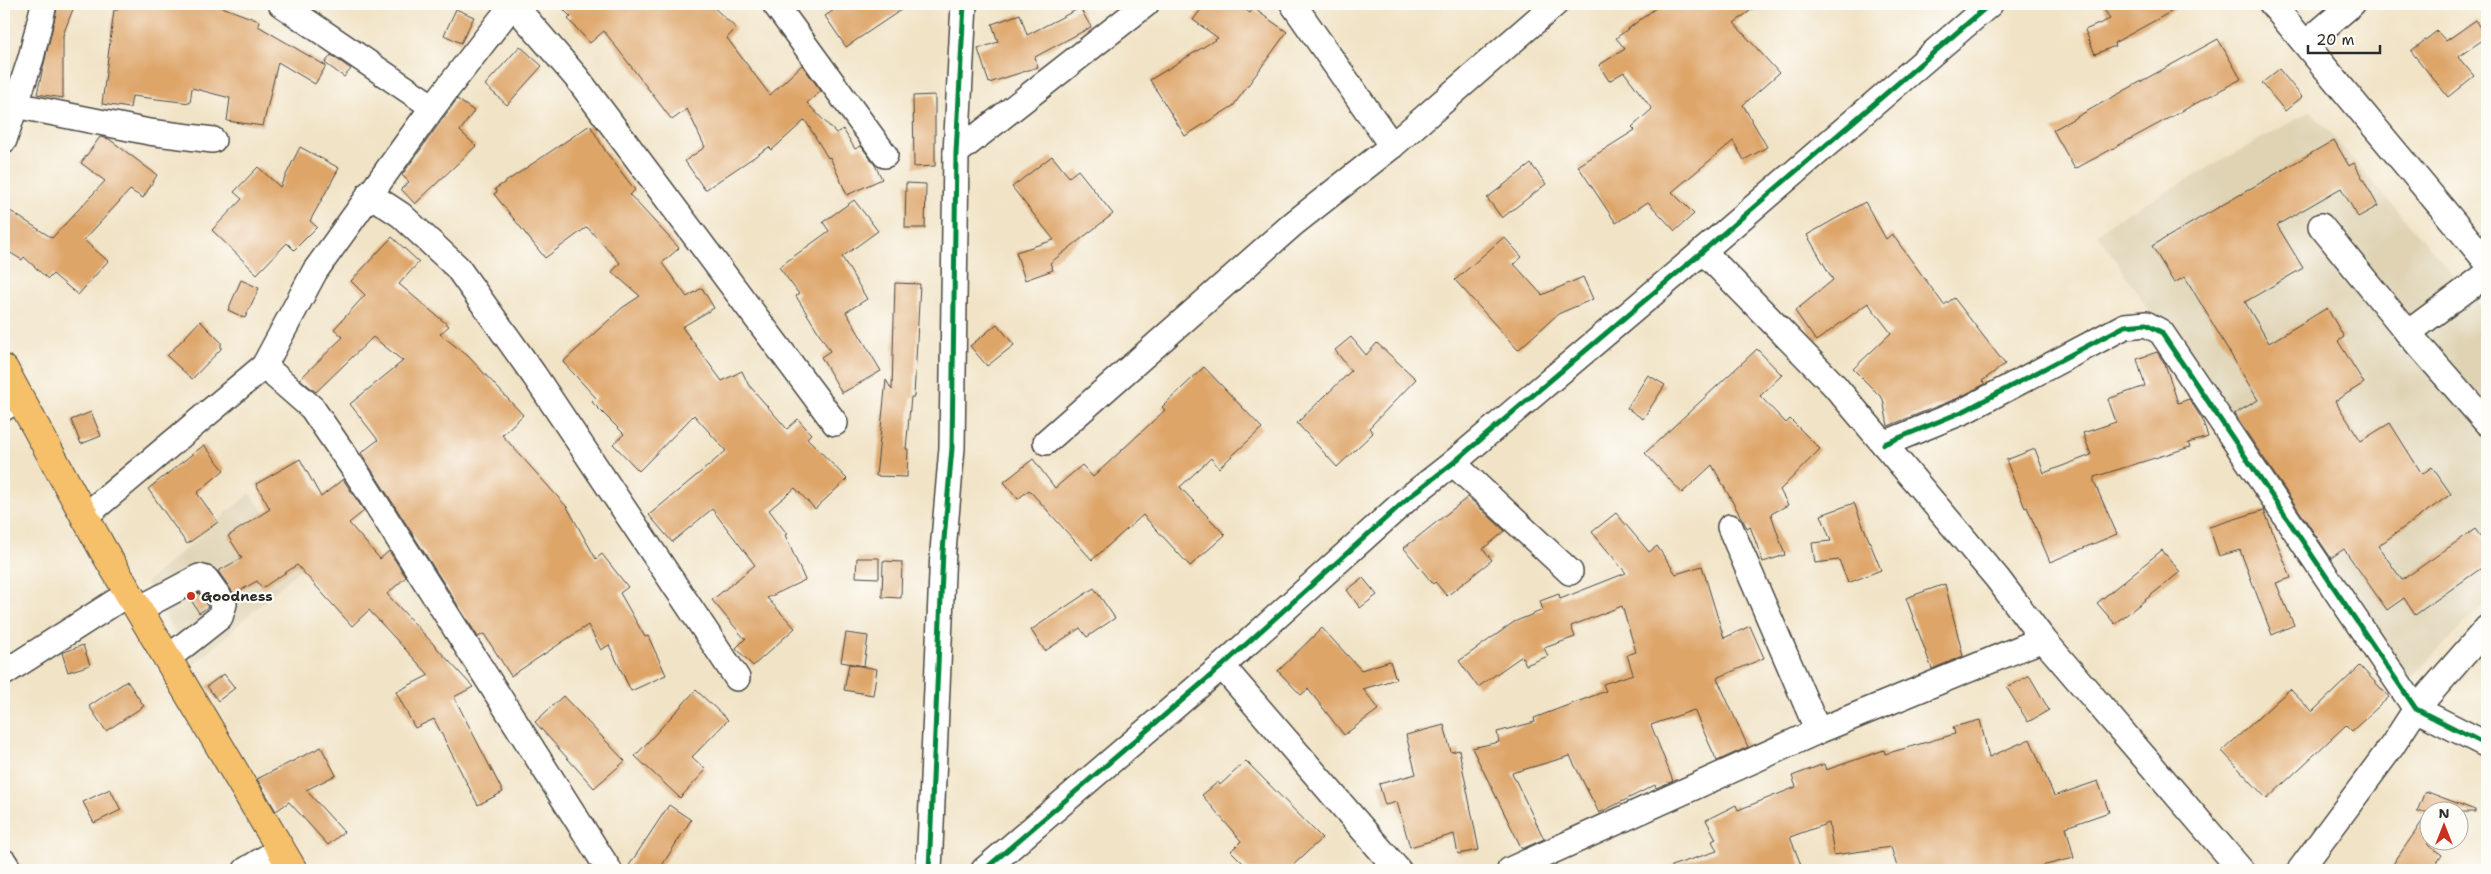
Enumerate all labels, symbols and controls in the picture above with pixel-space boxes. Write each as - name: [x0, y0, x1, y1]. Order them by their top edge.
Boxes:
- scale bar: [2308, 22, 2381, 54]
- text: 20 m: [2316, 30, 2355, 50]
- place label: Goodness: [201, 587, 273, 605]
- marker: Goodness: [185, 590, 197, 602]
- north arrow: [2418, 802, 2468, 852]
- text: N: [2438, 804, 2450, 822]

